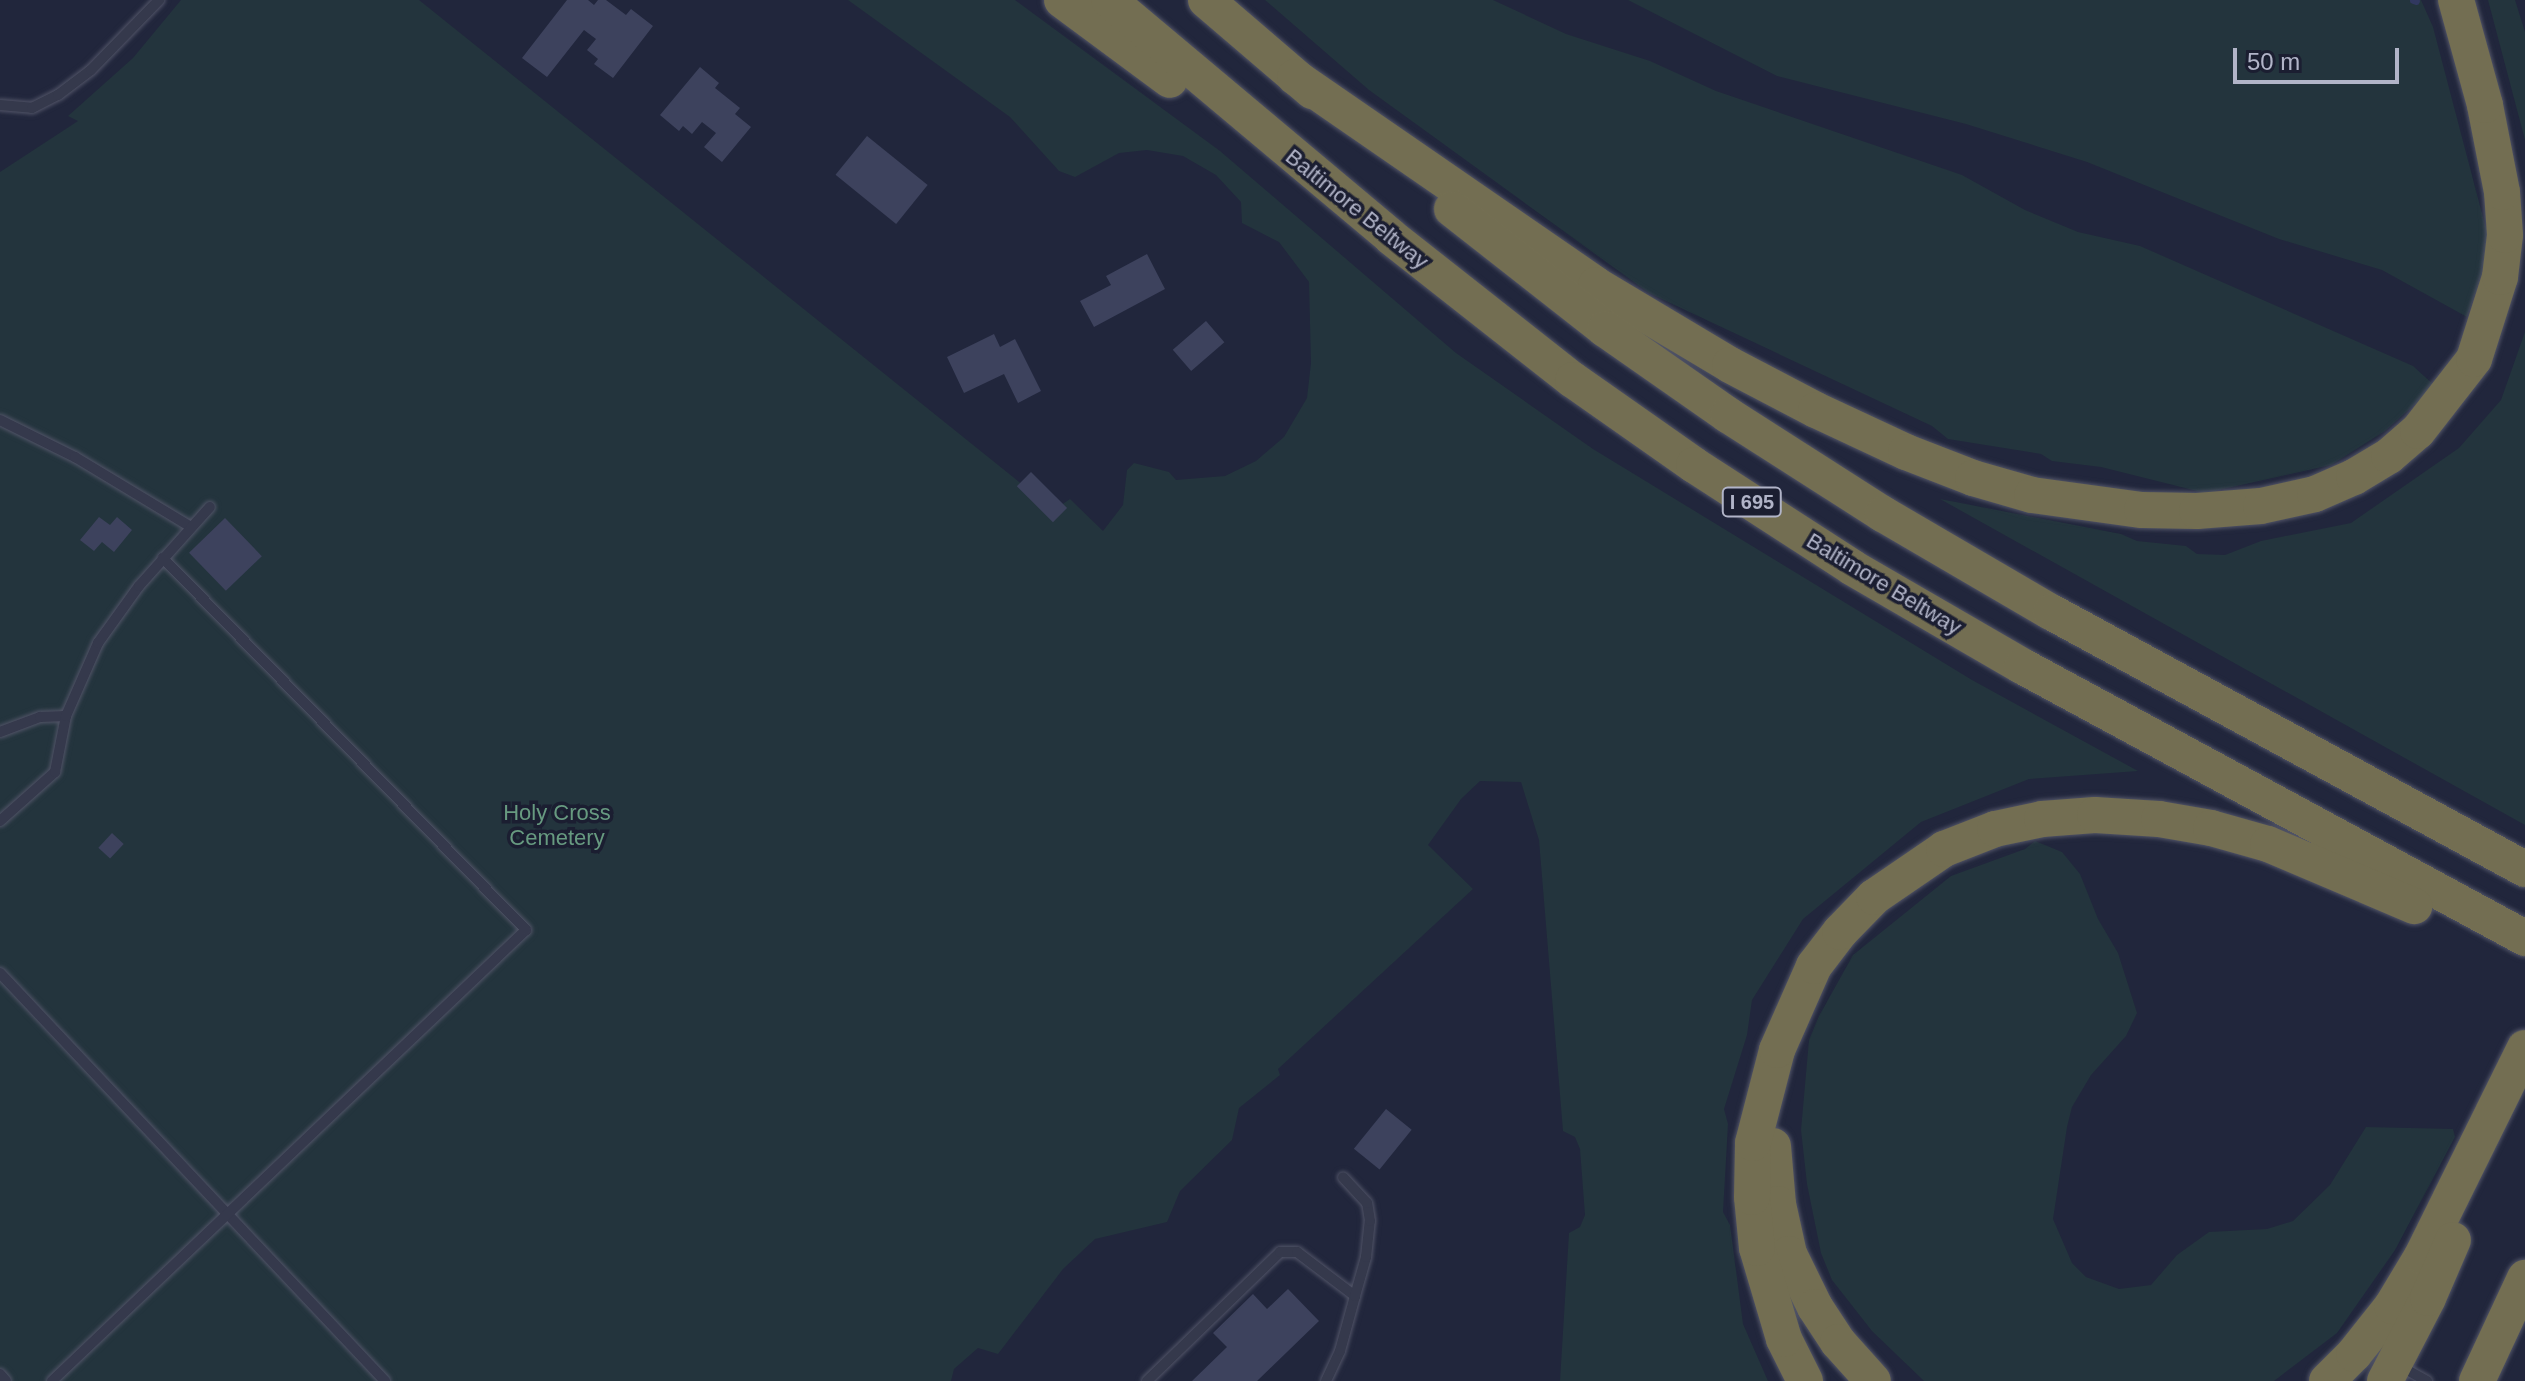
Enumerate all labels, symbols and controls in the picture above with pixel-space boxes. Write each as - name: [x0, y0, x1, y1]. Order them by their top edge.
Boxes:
- scale bar: [2237, 32, 2403, 82]
- text: 50 m: [2247, 48, 2300, 75]
- street label: Baltimore Beltway: [1280, 143, 1434, 275]
- road number: I 695: [1720, 486, 1784, 518]
- street label: Baltimore Beltway: [1802, 527, 1966, 641]
- park label: Holy Cross Cemetery: [503, 799, 611, 850]

